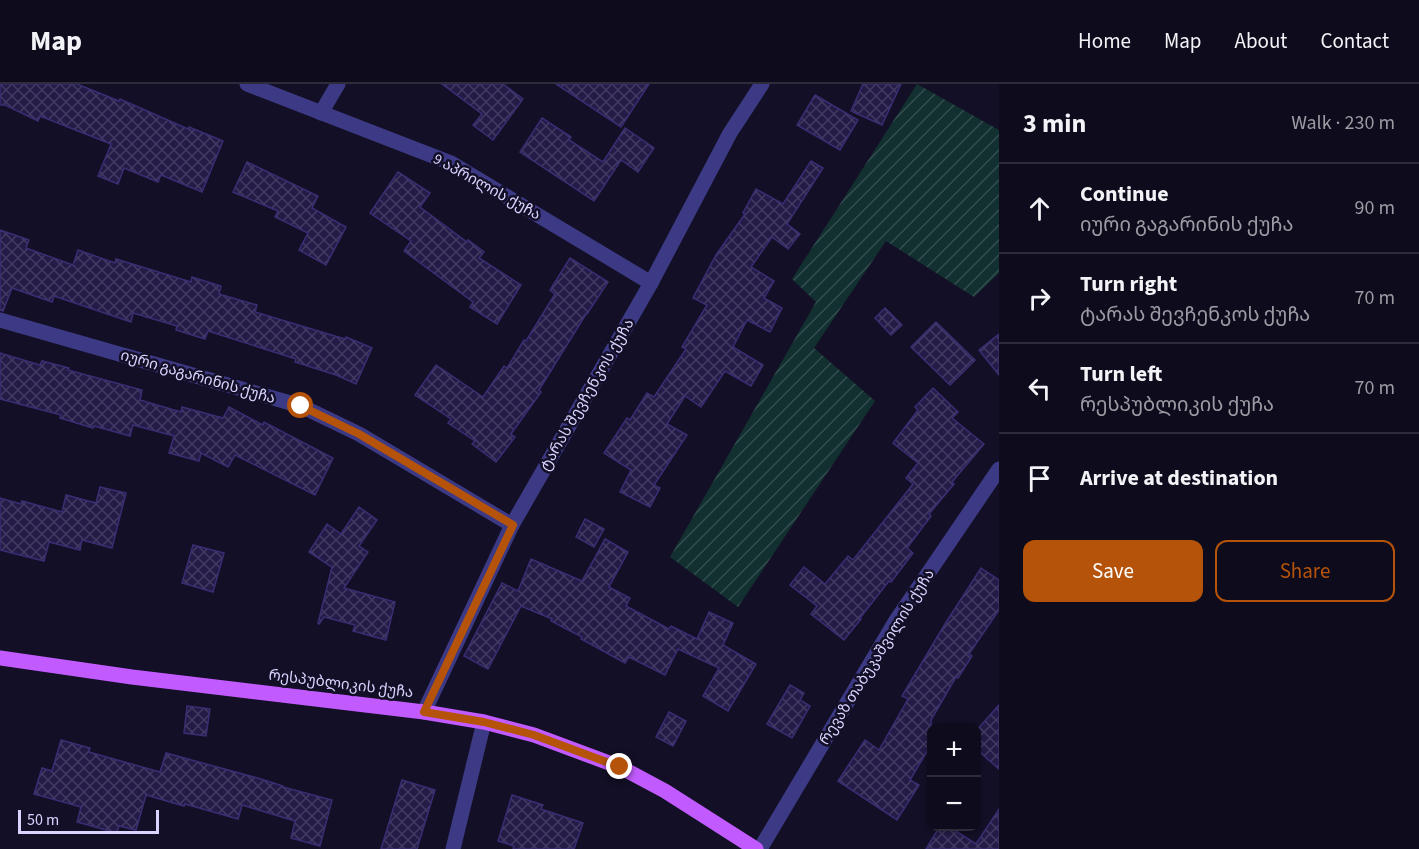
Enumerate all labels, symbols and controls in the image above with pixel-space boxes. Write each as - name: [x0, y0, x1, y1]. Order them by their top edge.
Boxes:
- text: Map: [30, 21, 82, 61]
- text: Home: [1078, 26, 1131, 56]
- text: Map: [1164, 26, 1202, 56]
- text: About: [1235, 26, 1287, 56]
- text: Contact: [1320, 26, 1389, 56]
- text: 3 min: [1023, 105, 1086, 142]
- text: Walk · 230 m: [1291, 109, 1395, 137]
- street label: 9 აპრილის ქუჩა: [429, 149, 545, 225]
- text: Continue: [1080, 178, 1169, 210]
- icon: ahead: [1023, 192, 1056, 225]
- text: 90 m: [1355, 194, 1395, 222]
- text: იური გაგარინის ქუჩა: [1080, 211, 1293, 239]
- text: Turn right: [1080, 268, 1177, 300]
- icon: right: [1023, 282, 1056, 315]
- text: 70 m: [1355, 284, 1395, 312]
- text: ტარას შევჩენკოს ქუჩა: [1080, 301, 1310, 329]
- street label: ტარას შევჩენკოს ქუჩა: [535, 315, 639, 475]
- street label: იური გაგარინის ქუჩა: [118, 345, 278, 409]
- text: Turn left: [1080, 358, 1162, 390]
- icon: left: [1023, 372, 1056, 405]
- text: 70 m: [1355, 374, 1395, 402]
- text: რესპუბლიკის ქუჩა: [1080, 391, 1274, 419]
- route start: [287, 392, 313, 418]
- icon: arrive: [1023, 462, 1056, 495]
- text: Arrive at destination: [1080, 462, 1278, 494]
- button: Save: [1023, 540, 1203, 602]
- button: Share: [1215, 540, 1395, 602]
- street label: რევაზ თაბუკაშვილის ქუჩა: [814, 565, 940, 749]
- street label: რესპუბლიკის ქუჩა: [267, 665, 415, 703]
- map controls: [927, 723, 981, 831]
- button: +: [927, 723, 981, 777]
- route end: [606, 753, 632, 779]
- button: −: [927, 777, 981, 831]
- scale bar: [18, 807, 159, 834]
- text: 50 m: [27, 809, 59, 831]

